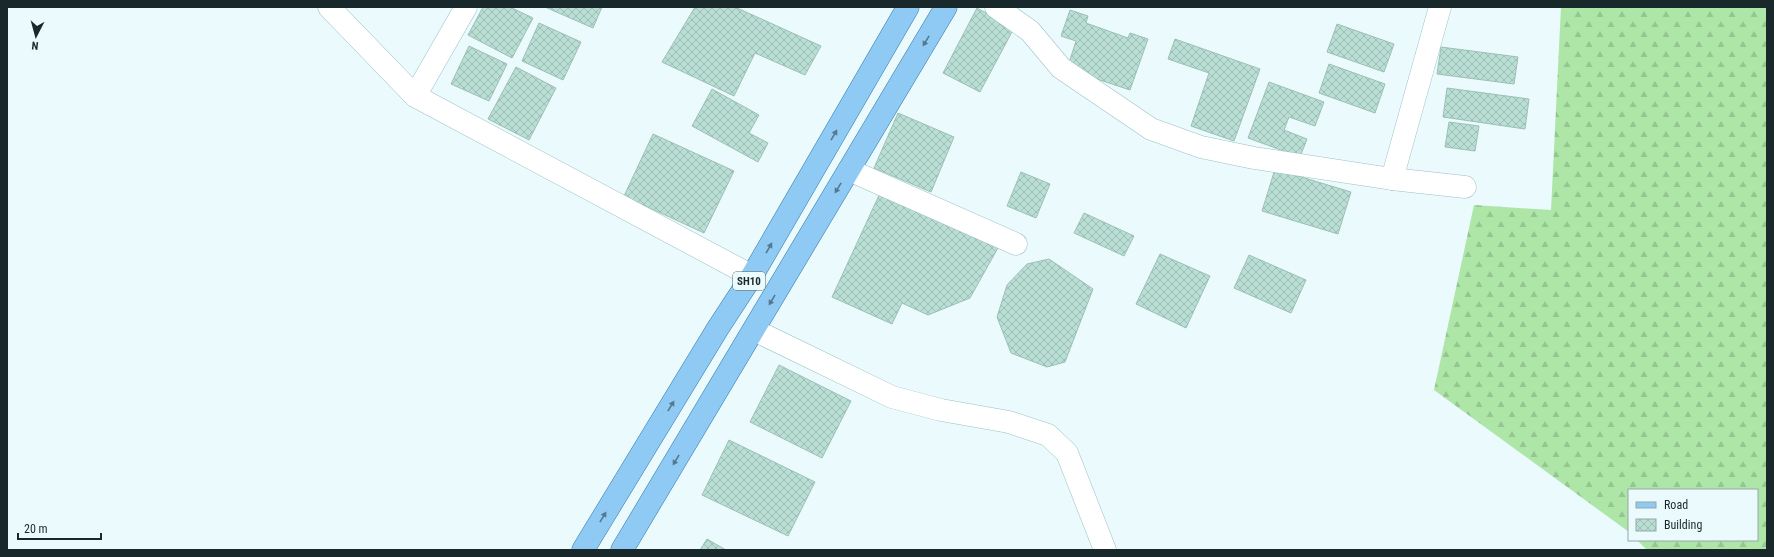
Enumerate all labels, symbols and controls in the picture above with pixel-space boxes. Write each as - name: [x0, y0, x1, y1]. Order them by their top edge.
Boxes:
- north arrow: [16, 16, 56, 56]
- one-way arrow: [922, 36, 930, 46]
- text: N: [31, 39, 39, 52]
- one-way arrow: [830, 129, 837, 141]
- one-way arrow: [835, 182, 842, 194]
- one-way arrow: [765, 242, 772, 253]
- road number: SH10: [733, 272, 765, 290]
- one-way arrow: [768, 294, 775, 306]
- one-way arrow: [667, 400, 674, 412]
- one-way arrow: [673, 454, 680, 466]
- legend: [1628, 489, 1758, 541]
- text: Road: [1664, 498, 1688, 512]
- one-way arrow: [599, 512, 607, 522]
- scale bar: [18, 515, 101, 541]
- text: Building: [1664, 518, 1702, 532]
- text: 20 m: [24, 522, 48, 536]

